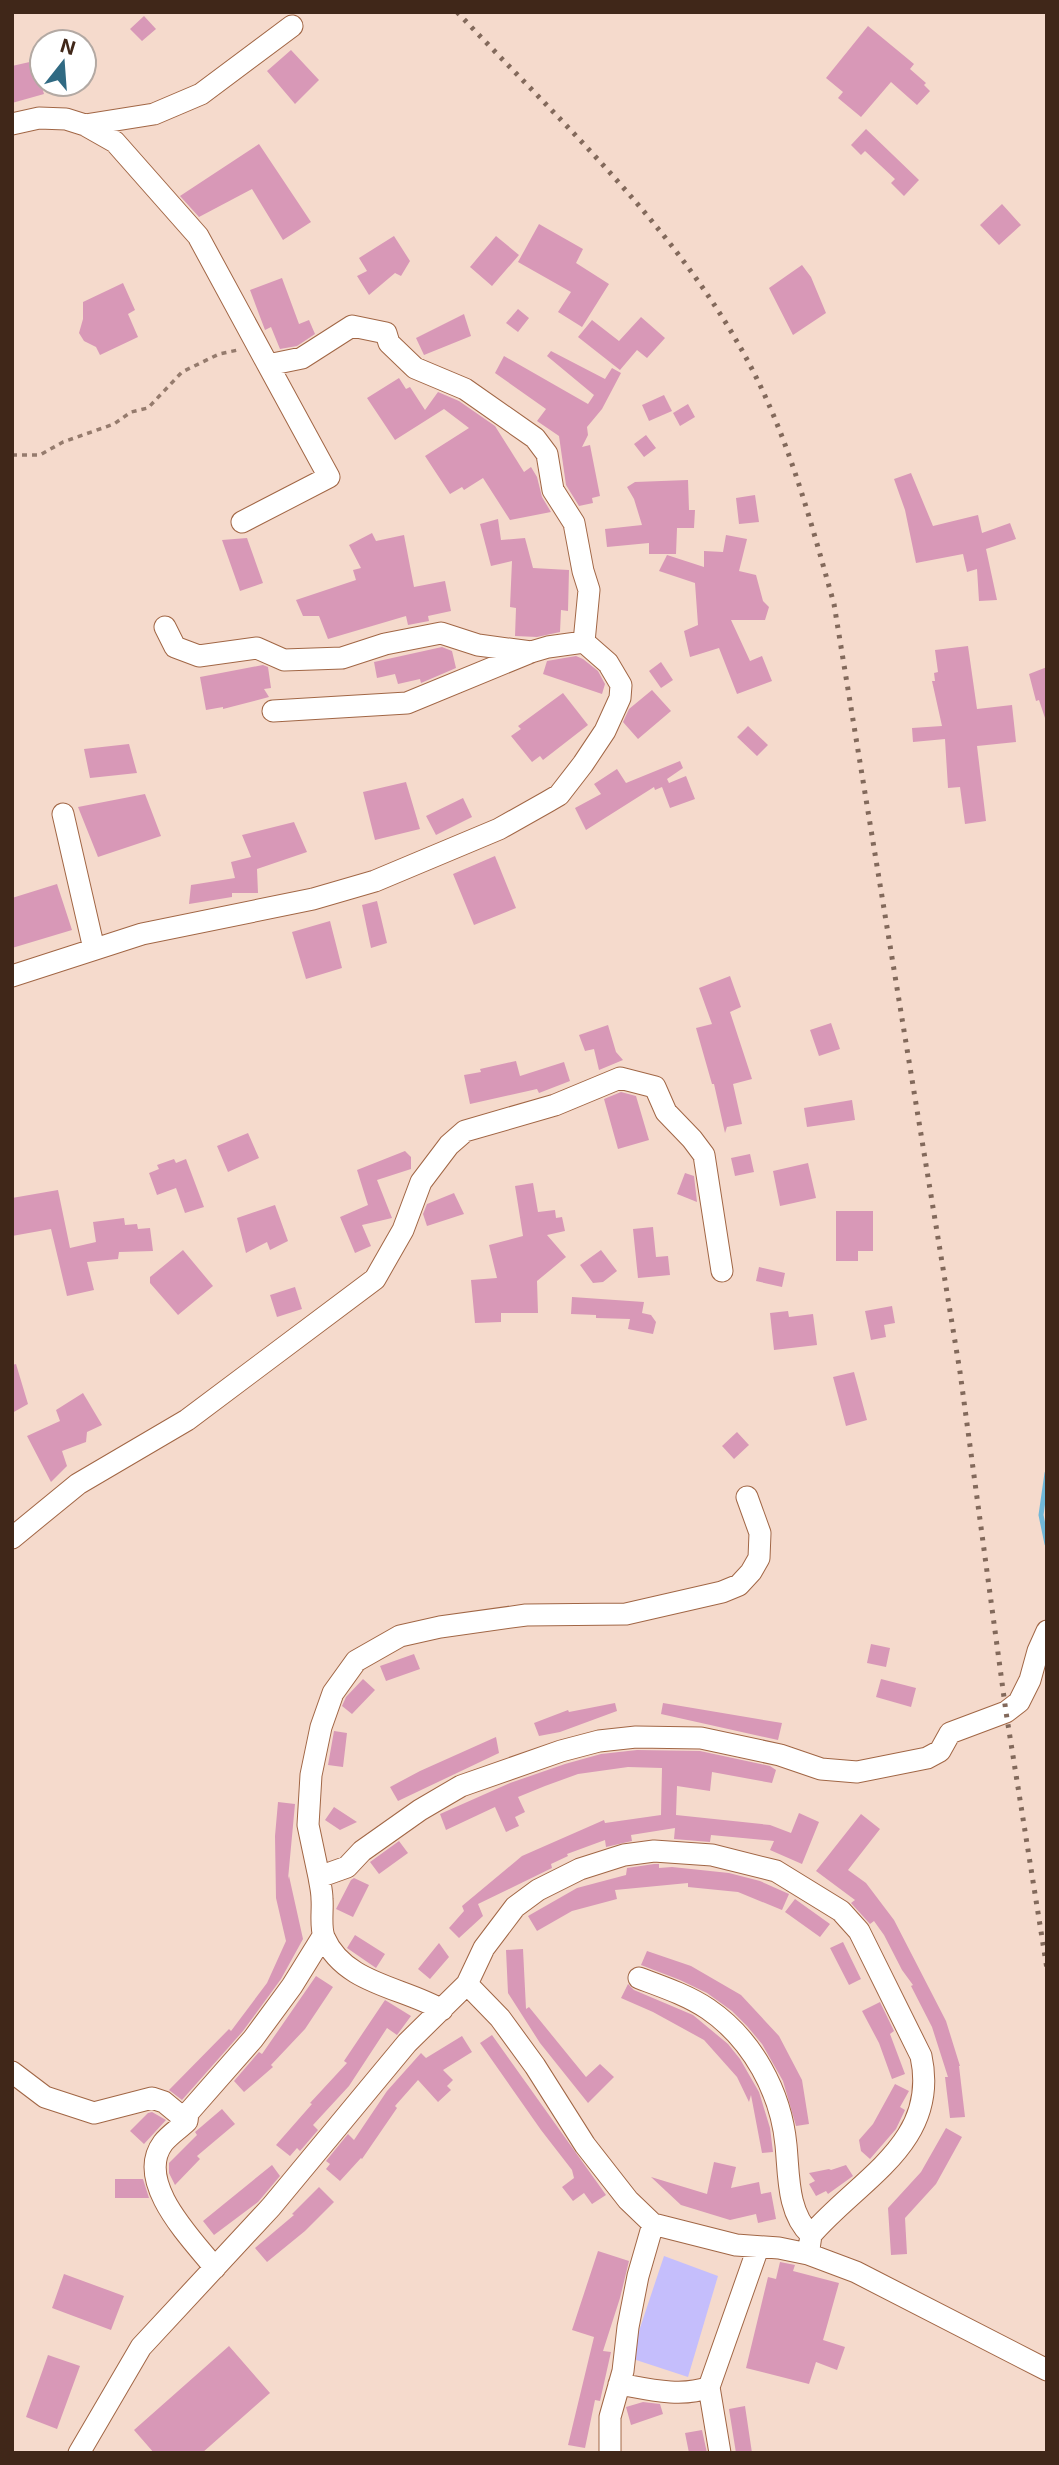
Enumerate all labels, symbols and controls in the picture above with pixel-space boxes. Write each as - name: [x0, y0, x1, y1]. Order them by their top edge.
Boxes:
- north arrow: [28, 28, 98, 98]
- text: N: [58, 34, 78, 60]

